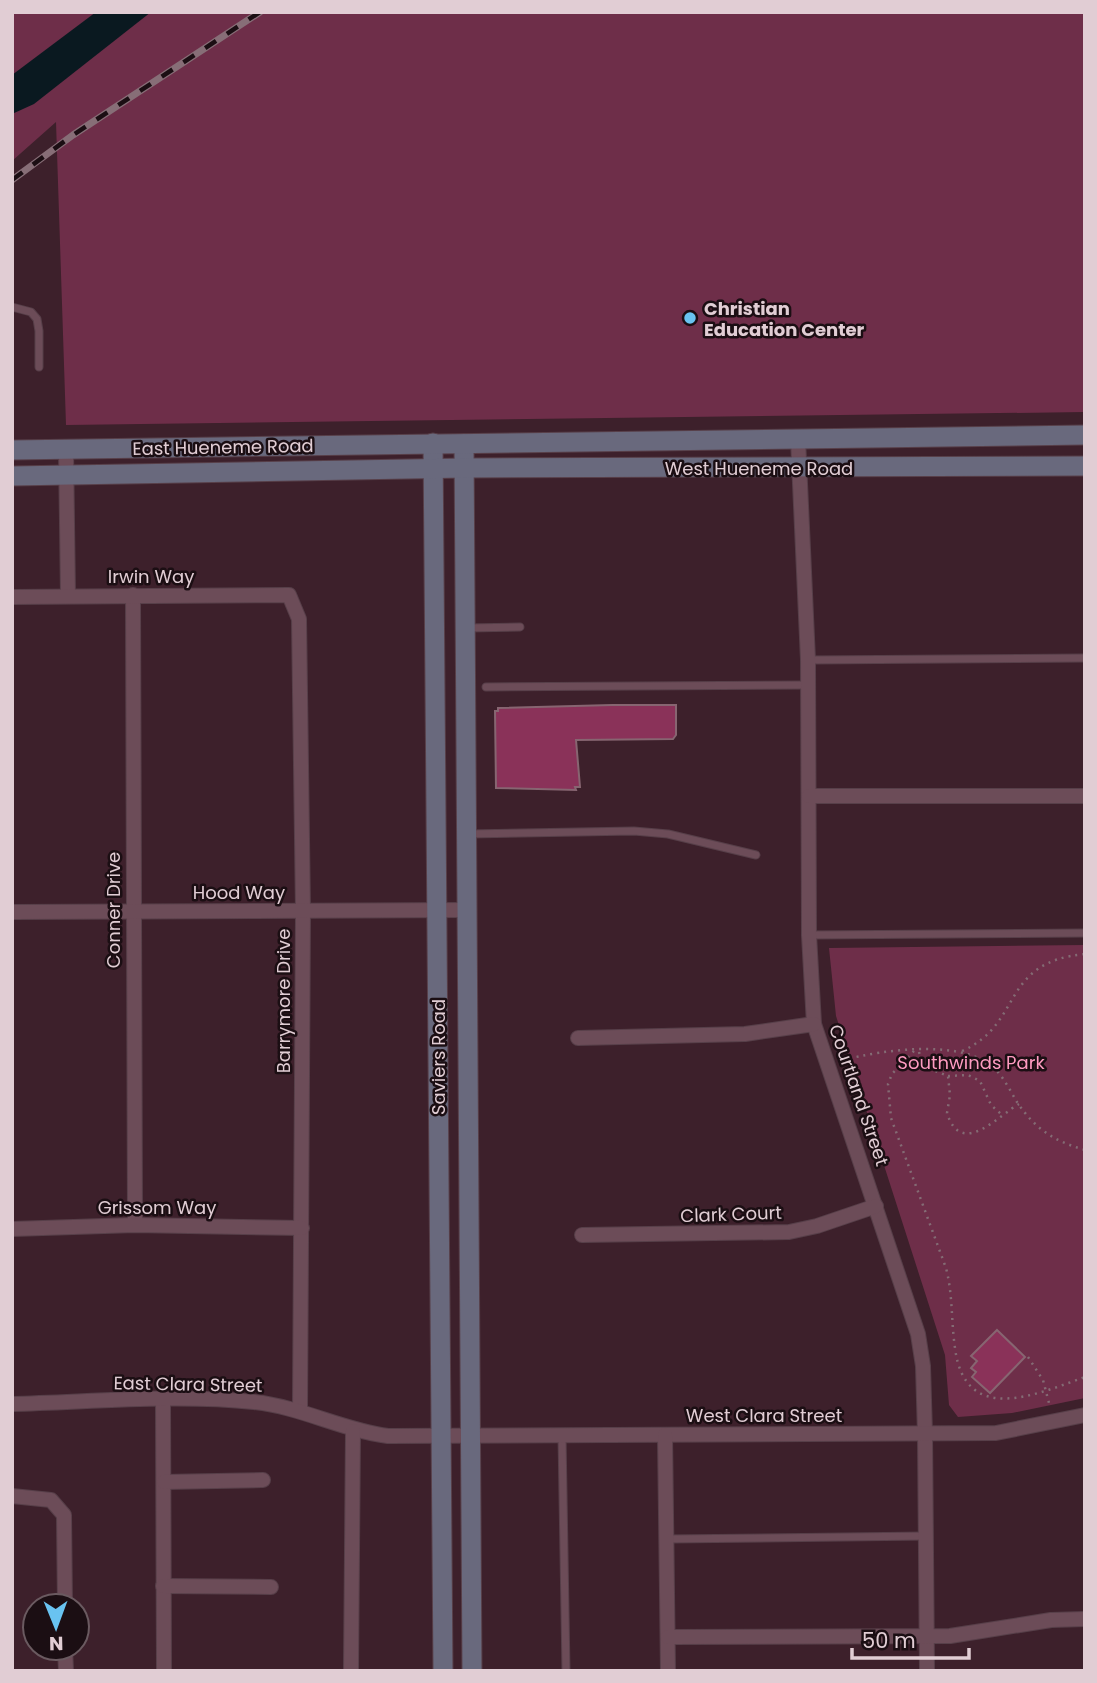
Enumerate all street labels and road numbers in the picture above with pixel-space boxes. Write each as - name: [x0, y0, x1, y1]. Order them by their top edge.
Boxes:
- street label: East Hueneme Road: [132, 433, 314, 461]
- street label: West Hueneme Road: [665, 456, 853, 481]
- street label: Irwin Way: [108, 564, 194, 589]
- street label: Conner Drive: [101, 852, 126, 968]
- street label: Hood Way: [193, 880, 285, 905]
- street label: Barrymore Drive: [271, 929, 296, 1073]
- street label: Saviers Road: [426, 999, 451, 1115]
- street label: Courtland Street: [823, 1021, 895, 1169]
- street label: Grissom Way: [98, 1195, 216, 1220]
- street label: Clark Court: [680, 1200, 782, 1228]
- street label: East Clara Street: [113, 1370, 263, 1398]
- street label: West Clara Street: [686, 1403, 842, 1428]

